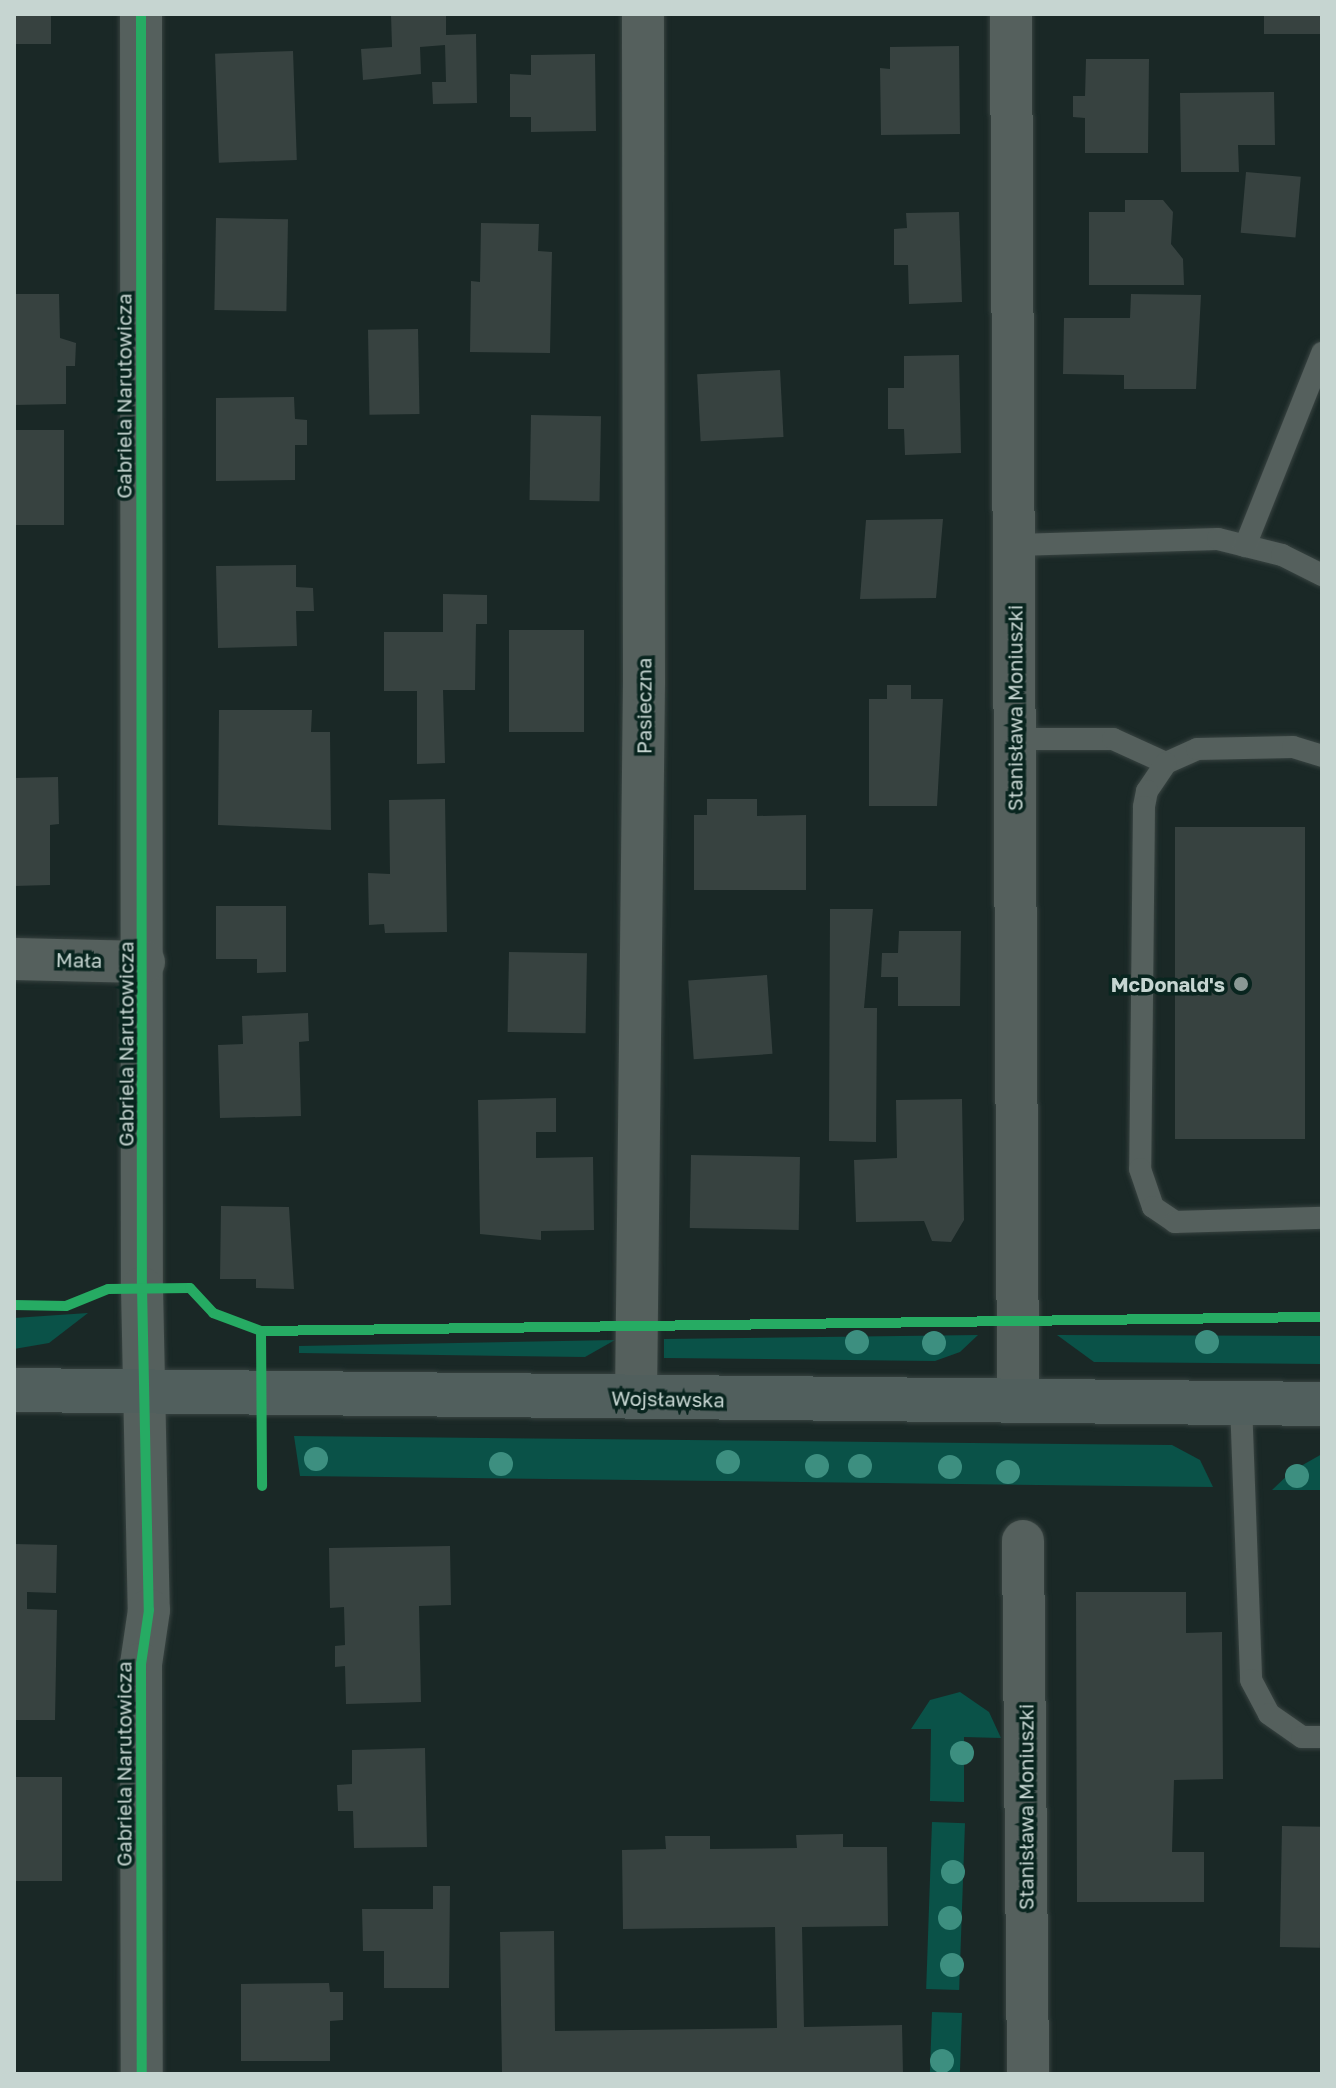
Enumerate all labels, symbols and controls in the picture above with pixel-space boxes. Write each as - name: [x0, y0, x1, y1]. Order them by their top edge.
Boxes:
- street label: Gabriela Narutowicza: [112, 293, 136, 499]
- street label: Stanisława Moniuszki: [1003, 605, 1027, 811]
- street label: Pasieczna: [632, 658, 656, 754]
- street label: Gabriela Narutowicza: [114, 941, 138, 1147]
- street label: Mała: [55, 948, 103, 972]
- place label: McDonald's: [1111, 972, 1225, 996]
- marker: McDonald's: [1232, 975, 1250, 993]
- street label: Wojsławska: [611, 1386, 725, 1412]
- street label: Gabriela Narutowicza: [112, 1661, 136, 1867]
- street label: Stanisława Moniuszki: [1014, 1704, 1038, 1910]

